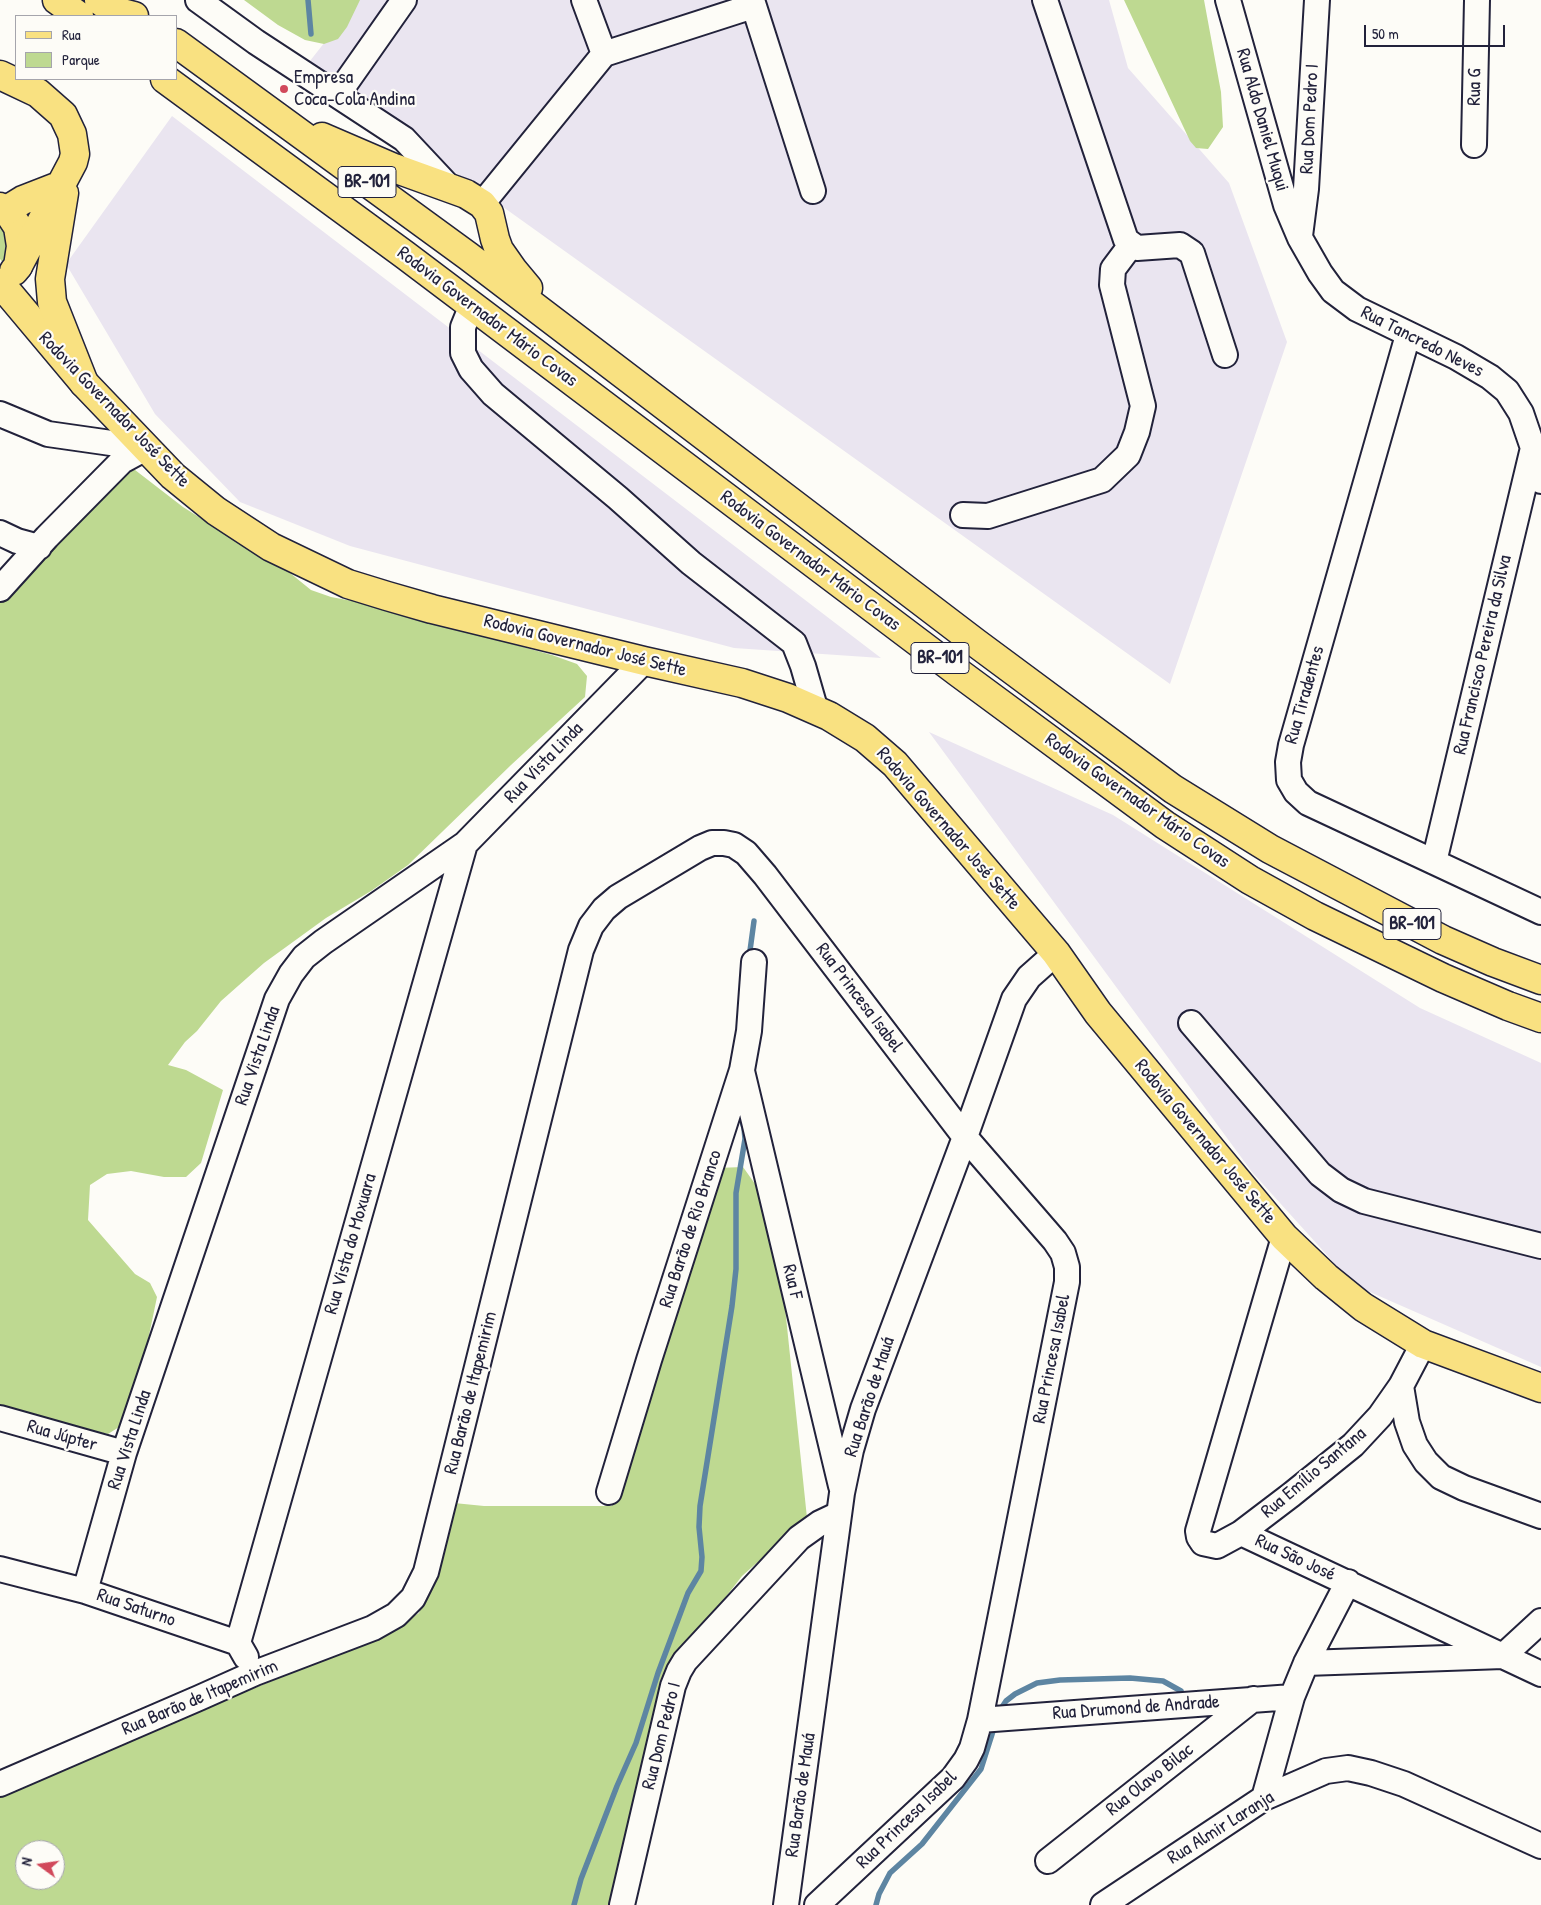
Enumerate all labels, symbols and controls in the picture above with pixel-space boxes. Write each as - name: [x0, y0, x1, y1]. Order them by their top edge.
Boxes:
- legend: [15, 15, 178, 80]
- scale bar: [1366, 15, 1507, 47]
- text: 50 m: [1372, 23, 1399, 44]
- text: Rua: [62, 24, 81, 45]
- street label: Rua Aldo Daniel Muqui: [1231, 46, 1293, 194]
- text: Parque: [62, 49, 100, 70]
- street label: Rua Dom Pedro I: [1296, 64, 1324, 174]
- place label: Empresa Coca-Cola Andina: [294, 67, 415, 111]
- street label: Rua G: [1463, 68, 1487, 106]
- marker: Empresa Coca-Cola Andina: [278, 83, 290, 95]
- road number: BR-101: [338, 166, 396, 198]
- street label: Rodovia Governador Mário Covas: [392, 242, 582, 392]
- street label: Rua Tancredo Neves: [1357, 301, 1487, 383]
- street label: Rodovia Governador José Sette: [34, 327, 194, 493]
- street label: Rodovia Governador Mário Covas: [715, 486, 905, 636]
- street label: Rua Francisco Pereira da Silva: [1449, 553, 1517, 757]
- street label: Rodovia Governador José Sette: [481, 610, 689, 682]
- road number: BR-101: [911, 642, 969, 674]
- street label: Rua Tiradentes: [1280, 643, 1330, 747]
- street label: Rua Vista Linda: [500, 718, 588, 808]
- street label: Rodovia Governador Mário Covas: [1040, 729, 1234, 873]
- street label: Rodovia Governador José Sette: [871, 743, 1025, 915]
- road number: BR-101: [1383, 909, 1441, 940]
- street label: Rua Princesa Isabel: [810, 939, 908, 1057]
- street label: Rua Vista Linda: [230, 1003, 286, 1109]
- street label: Rodovia Governador José Sette: [1129, 1055, 1281, 1229]
- street label: Rua Barão de Rio Branco: [655, 1147, 727, 1311]
- street label: Rua Vista do Moxuara: [320, 1171, 382, 1317]
- street label: Rua F: [777, 1262, 807, 1302]
- street label: Rua Princesa Isabel: [1028, 1292, 1076, 1426]
- street label: Rua Barão de Itapemirim: [440, 1309, 502, 1477]
- street label: Rua Barão de Mauá: [840, 1334, 900, 1460]
- street label: Rua Vista Linda: [103, 1387, 157, 1493]
- street label: Rua Júpter: [24, 1415, 100, 1457]
- street label: Rua Emílio Santana: [1257, 1423, 1371, 1523]
- street label: Rua São José: [1251, 1530, 1339, 1586]
- street label: Rua Saturno: [94, 1584, 178, 1632]
- street label: Rua Barão de Itapemirim: [119, 1655, 281, 1741]
- street label: Rua Dom Pedro I: [638, 1680, 686, 1792]
- street label: Rua Drumond de Andrade: [1052, 1691, 1220, 1725]
- street label: Rua Barão de Mauá: [781, 1731, 821, 1859]
- street label: Rua Olavo Bilac: [1102, 1739, 1198, 1821]
- street label: Rua Princesa Isabel: [852, 1766, 962, 1874]
- street label: Rua Almir Laranja: [1164, 1786, 1278, 1870]
- north arrow: [15, 1840, 65, 1890]
- text: N: [16, 1856, 36, 1867]

